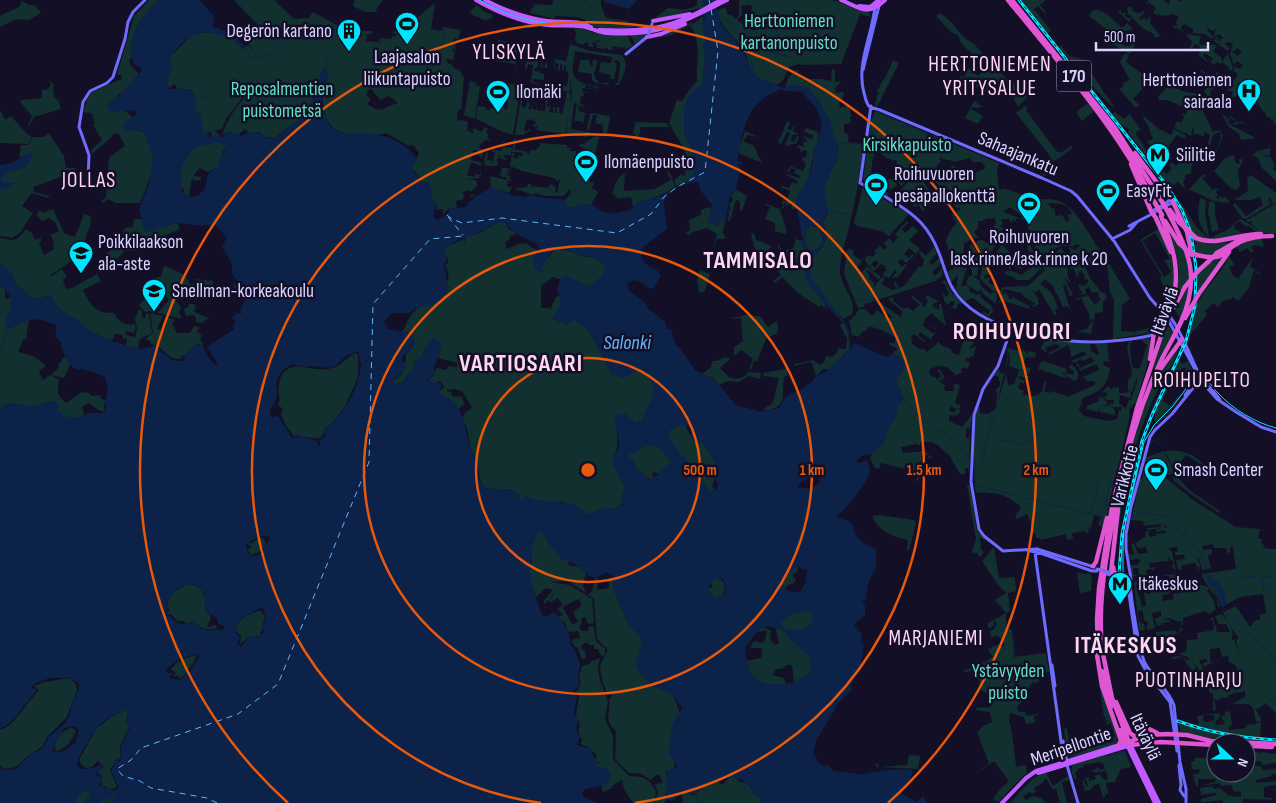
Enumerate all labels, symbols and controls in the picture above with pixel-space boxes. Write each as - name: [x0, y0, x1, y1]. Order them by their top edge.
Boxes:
- park label: Herttoniemen kartanonpuisto: [740, 10, 838, 55]
- sports icon: Laajasalon liikuntapuisto: [394, 11, 420, 45]
- building icon: Degerön kartano: [336, 18, 362, 52]
- place label: Degerön kartano: [226, 20, 332, 43]
- scale bar: [1096, 20, 1208, 52]
- text: 500 m: [1104, 28, 1135, 47]
- district label: YLISKYLÄ: [472, 40, 546, 65]
- place label: Laajasalon liikuntapuisto: [363, 46, 451, 91]
- district label: HERTTONIEMEN YRITYSALUE: [928, 52, 1052, 101]
- road number: 170: [1056, 60, 1092, 92]
- place label: Herttoniemen sairaala: [1142, 69, 1232, 114]
- park label: Reposalmentien puistometsä: [231, 78, 333, 123]
- hospital icon: Herttoniemen sairaala: [1236, 78, 1262, 112]
- sports icon: Ilomäki: [485, 79, 511, 113]
- place label: Ilomäki: [516, 81, 562, 104]
- street label: Sahaajankatu: [974, 127, 1062, 181]
- park label: Kirsikkapuisto: [862, 134, 952, 157]
- metro station icon: Siilitie: [1145, 142, 1171, 176]
- place label: Siilitie: [1176, 144, 1216, 167]
- sports icon: Ilomäenpuisto: [573, 149, 599, 183]
- place label: Ilomäenpuisto: [604, 151, 694, 174]
- place label: Roihuvuoren pesäpallokenttä: [894, 163, 995, 208]
- district label: JOLLAS: [61, 168, 116, 193]
- sports icon: Roihuvuoren pesäpallokenttä: [863, 172, 889, 206]
- sports icon: EasyFit: [1095, 178, 1121, 212]
- place label: EasyFit: [1126, 180, 1172, 203]
- sports icon: Roihuvuoren lask.rinne/lask.rinne k 20: [1016, 191, 1042, 225]
- place label: Roihuvuoren lask.rinne/lask.rinne k 20: [950, 226, 1108, 271]
- place label: Poikkilaakson ala-aste: [98, 231, 183, 276]
- school or university icon: Poikkilaakson ala-aste: [68, 240, 94, 274]
- district label: TAMMISALO: [703, 246, 813, 275]
- school or university icon: Snellman-korkeakoulu: [141, 278, 167, 312]
- place label: Snellman-korkeakoulu: [172, 280, 314, 303]
- street label: Itäväylä: [1146, 284, 1184, 338]
- district label: ROIHUVUORI: [953, 317, 1071, 346]
- water label: Salonki: [603, 331, 652, 355]
- district label: VARTIOSAARI: [459, 349, 583, 378]
- district label: ROIHUPELTO: [1153, 368, 1251, 393]
- street label: Varikkotie: [1106, 442, 1144, 510]
- sports icon: Smash Center: [1143, 457, 1169, 491]
- place label: Smash Center: [1174, 459, 1264, 482]
- centre of rings: [579, 461, 597, 479]
- text: 500 m: [683, 461, 717, 480]
- text: 1 km: [800, 461, 824, 480]
- text: 1.5 km: [907, 461, 941, 480]
- text: 2 km: [1023, 461, 1049, 480]
- metro station icon: Itäkeskus: [1107, 571, 1133, 605]
- place label: Itäkeskus: [1138, 573, 1198, 596]
- district label: MARJANIEMI: [889, 626, 983, 651]
- district label: ITÄKESKUS: [1074, 631, 1178, 660]
- park label: Ystävyyden puisto: [972, 660, 1044, 705]
- district label: PUOTINHARJU: [1135, 668, 1243, 693]
- street label: Itäväylä: [1124, 710, 1166, 764]
- street label: Meripellontie: [1028, 723, 1114, 771]
- north arrow: [1206, 733, 1256, 783]
- text: N: [1233, 756, 1252, 769]

